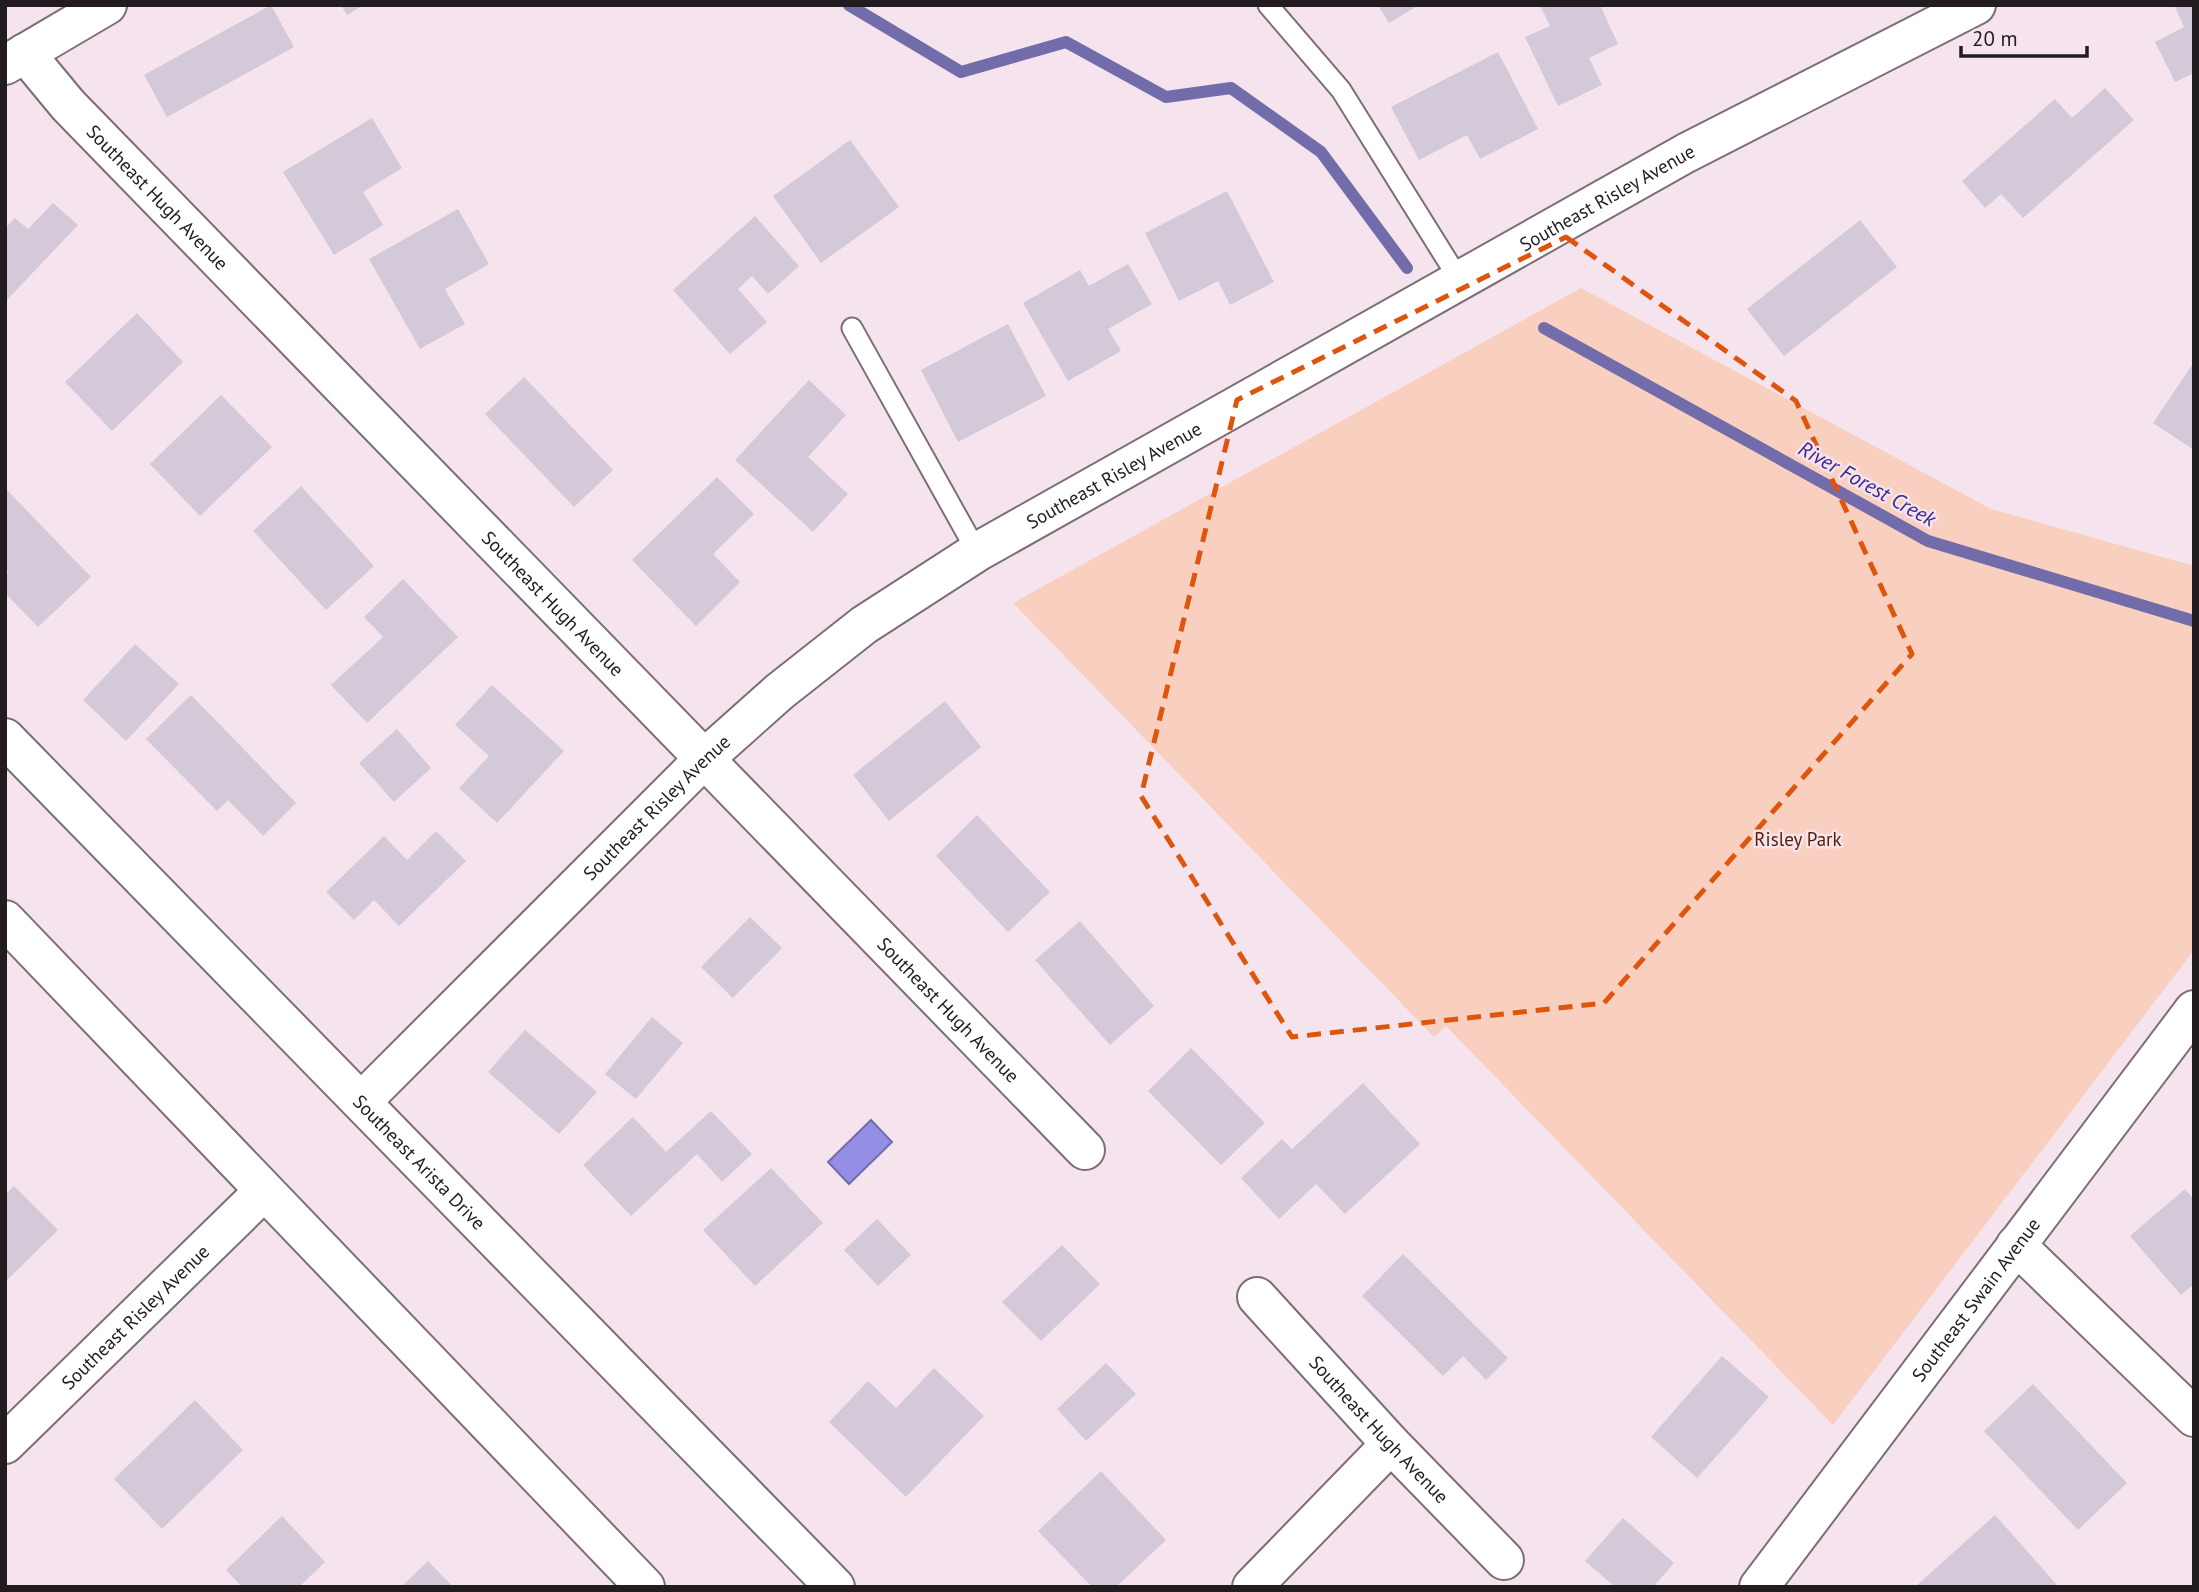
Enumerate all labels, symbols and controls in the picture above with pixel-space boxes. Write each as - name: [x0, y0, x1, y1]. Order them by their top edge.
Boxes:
- scale bar: [1961, 14, 2087, 58]
- text: 20 m: [1972, 25, 2018, 52]
- street label: Southeast Hugh Avenue: [82, 119, 234, 275]
- street label: Southeast Risley Avenue: [1515, 139, 1699, 256]
- street label: Southeast Risley Avenue: [1022, 416, 1206, 534]
- water label: River Forest Creek: [1794, 435, 1942, 533]
- street label: Southeast Hugh Avenue: [477, 526, 629, 681]
- street label: Southeast Risley Avenue: [578, 729, 735, 885]
- park label: Risley Park: [1754, 827, 1842, 851]
- street label: Southeast Hugh Avenue: [872, 932, 1025, 1087]
- street label: Southeast Arista Drive: [348, 1089, 491, 1235]
- street label: Southeast Swain Avenue: [1906, 1213, 2045, 1386]
- street label: Southeast Risley Avenue: [56, 1239, 214, 1394]
- street label: Southeast Hugh Avenue: [1304, 1350, 1454, 1508]

